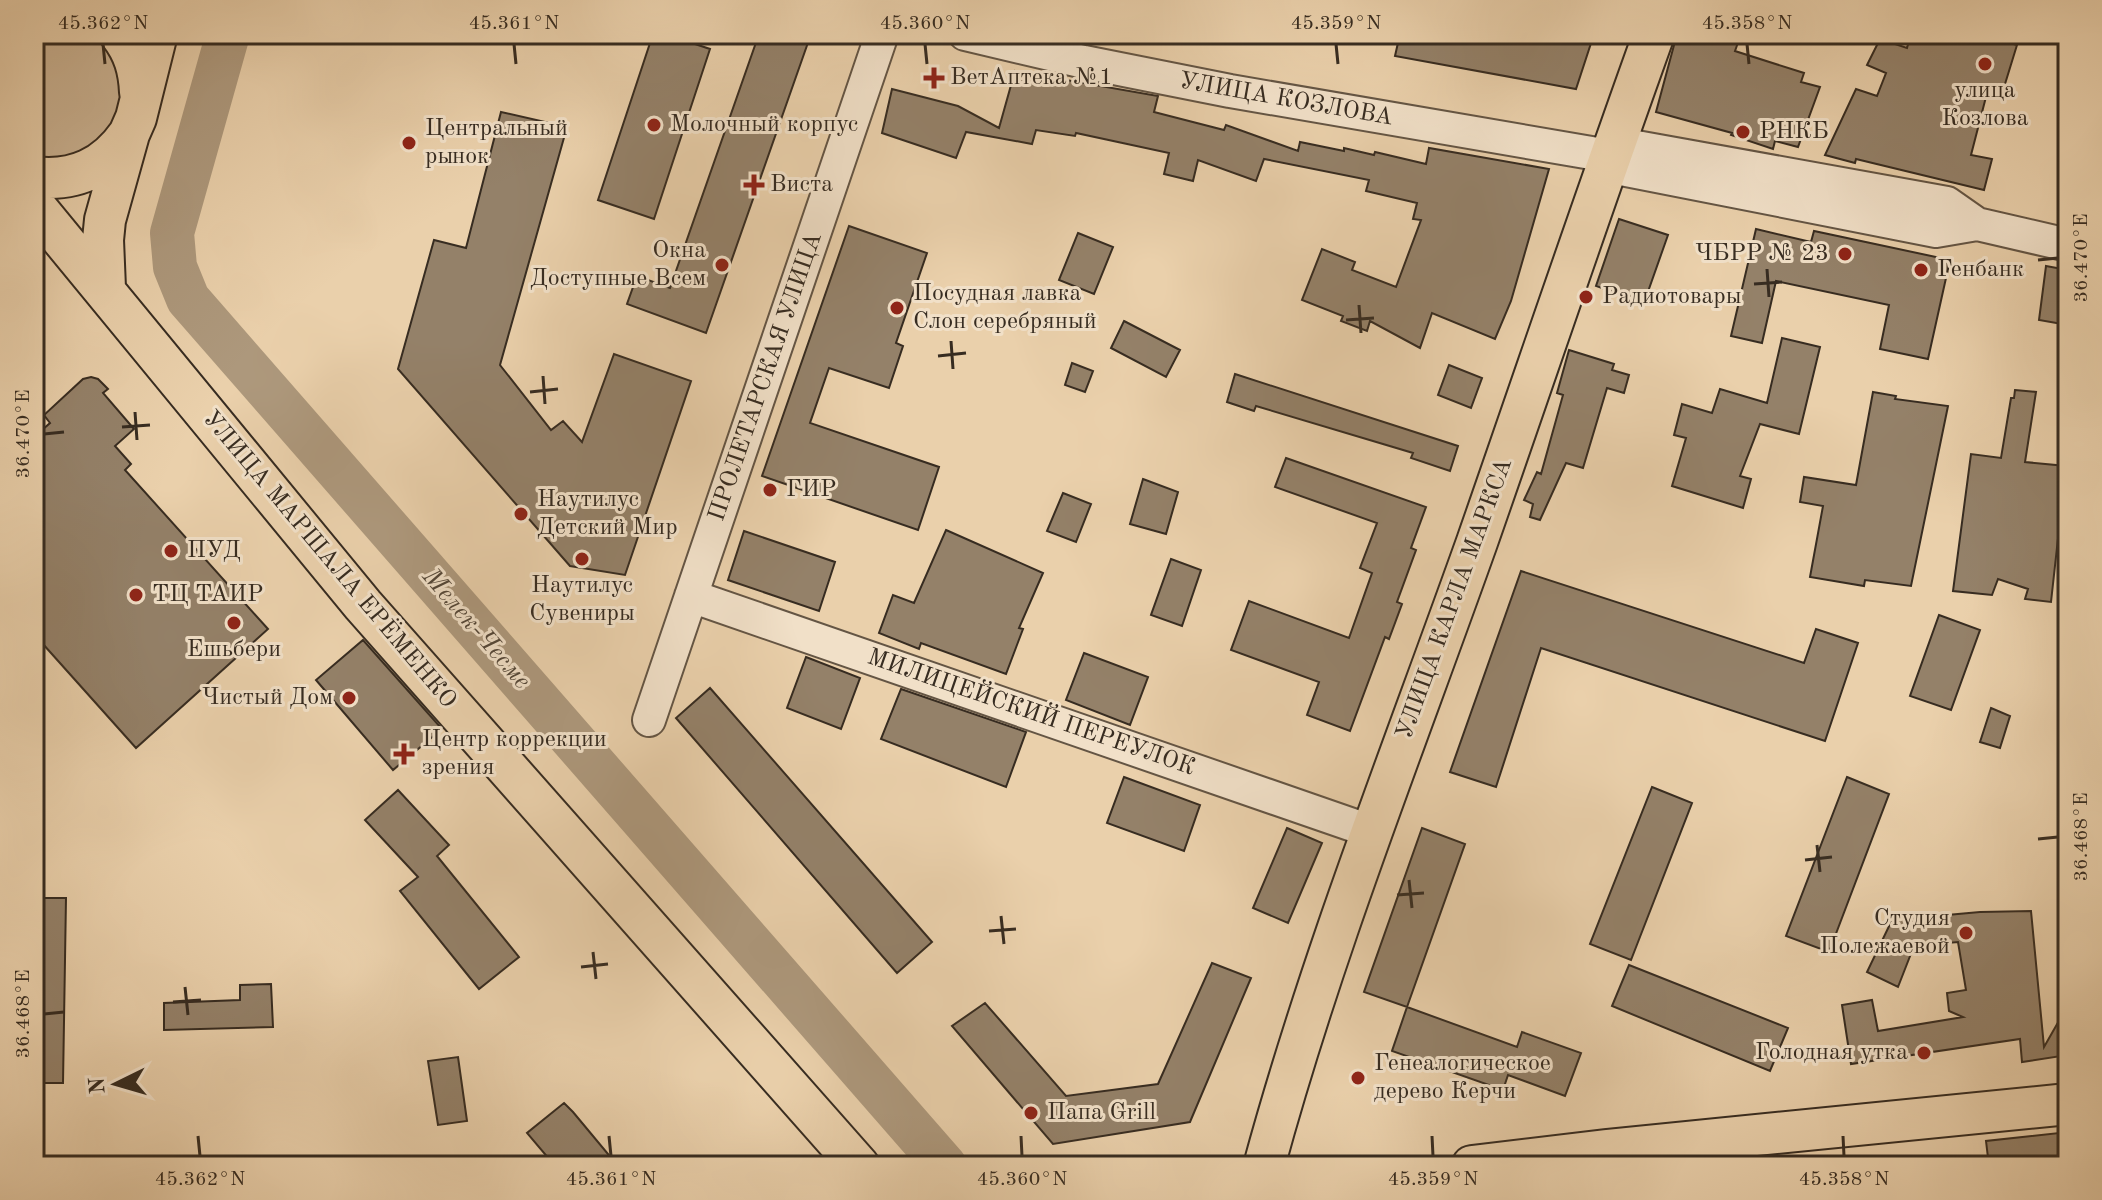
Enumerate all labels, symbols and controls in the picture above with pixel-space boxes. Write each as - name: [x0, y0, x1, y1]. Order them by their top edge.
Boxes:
- text: 45.362°N: [58, 14, 148, 34]
- text: 45.361°N: [469, 14, 559, 34]
- text: 45.360°N: [880, 14, 970, 34]
- text: 45.359°N: [1291, 14, 1381, 34]
- text: 45.358°N: [1702, 14, 1792, 34]
- marker: улица Козлова: [1976, 55, 1994, 73]
- place label: ВетАптека №1: [950, 66, 1113, 90]
- marker: ВетАптека №1: [925, 69, 943, 87]
- street label: УЛИЦА КОЗЛОВА: [1177, 69, 1395, 131]
- place label: улица Козлова: [1941, 79, 2029, 131]
- place label: Молочный корпус: [670, 113, 858, 137]
- marker: Молочный корпус: [645, 116, 663, 134]
- place label: Центральный рынок: [425, 117, 568, 169]
- place label: РНКБ: [1759, 120, 1829, 144]
- marker: РНКБ: [1734, 123, 1752, 141]
- marker: Центральный рынок: [400, 134, 418, 152]
- place label: Виста: [770, 173, 833, 197]
- marker: Виста: [745, 176, 763, 194]
- text: 36.470°E: [2072, 214, 2092, 303]
- street label: ПРОЛЕТАРСКАЯ УЛИЦА: [705, 230, 827, 524]
- place label: Окна Доступные Всем: [530, 239, 706, 291]
- place label: ЧБРР № 23: [1695, 242, 1829, 266]
- marker: ЧБРР № 23: [1836, 245, 1854, 263]
- marker: Окна Доступные Всем: [713, 256, 731, 274]
- place label: Генбанк: [1937, 258, 2024, 282]
- marker: Генбанк: [1912, 261, 1930, 279]
- place label: Посудная лавка Слон серебряный: [913, 282, 1097, 334]
- place label: Радиотовары: [1602, 285, 1742, 309]
- marker: Радиотовары: [1577, 288, 1595, 306]
- marker: Посудная лавка Слон серебряный: [888, 299, 906, 317]
- text: 36.470°E: [14, 390, 34, 479]
- street label: УЛИЦА МАРШАЛА ЕРЁМЕНКО: [198, 405, 463, 713]
- street label: УЛИЦА КАРЛА МАРКСА: [1393, 455, 1517, 743]
- place label: ГИР: [786, 478, 836, 502]
- marker: ГИР: [761, 481, 779, 499]
- place label: Наутилус Детский Мир: [537, 488, 678, 540]
- marker: Наутилус Детский Мир: [512, 505, 530, 523]
- place label: ПУД: [187, 539, 241, 563]
- marker: ПУД: [162, 542, 180, 560]
- marker: Наутилус Сувениры: [573, 550, 591, 568]
- water label: Мелек-Чесме: [416, 563, 535, 694]
- place label: Наутилус Сувениры: [529, 574, 635, 626]
- place label: ТЦ ТАИР: [152, 583, 263, 607]
- marker: ТЦ ТАИР: [127, 586, 145, 604]
- marker: Ешьбери: [225, 614, 243, 632]
- place label: Ешьбери: [187, 638, 281, 662]
- street label: МИЛИЦЕЙСКИЙ ПЕРЕУЛОК: [864, 641, 1200, 780]
- place label: Чистый Дом: [202, 686, 333, 710]
- marker: Чистый Дом: [340, 689, 358, 707]
- place label: Центр коррекции зрения: [422, 728, 607, 780]
- marker: Центр коррекции зрения: [393, 743, 415, 765]
- text: 36.468°E: [2072, 793, 2092, 882]
- place label: Студия Полежаевой: [1820, 907, 1950, 959]
- marker: Студия Полежаевой: [1957, 924, 1975, 942]
- text: 36.468°E: [14, 970, 34, 1059]
- place label: Голодная утка: [1755, 1041, 1908, 1065]
- north arrow: [76, 1044, 156, 1124]
- marker: Голодная утка: [1915, 1044, 1933, 1062]
- place label: Генеалогическое дерево Керчи: [1374, 1052, 1551, 1104]
- marker: Генеалогическое дерево Керчи: [1349, 1069, 1367, 1087]
- text: N: [86, 1076, 110, 1095]
- place label: Папа Grill: [1047, 1101, 1156, 1125]
- marker: Папа Grill: [1022, 1104, 1040, 1122]
- text: 45.362°N: [155, 1170, 245, 1190]
- text: 45.361°N: [566, 1170, 656, 1190]
- text: 45.360°N: [977, 1170, 1067, 1190]
- text: 45.359°N: [1388, 1170, 1478, 1190]
- text: 45.358°N: [1799, 1170, 1889, 1190]

